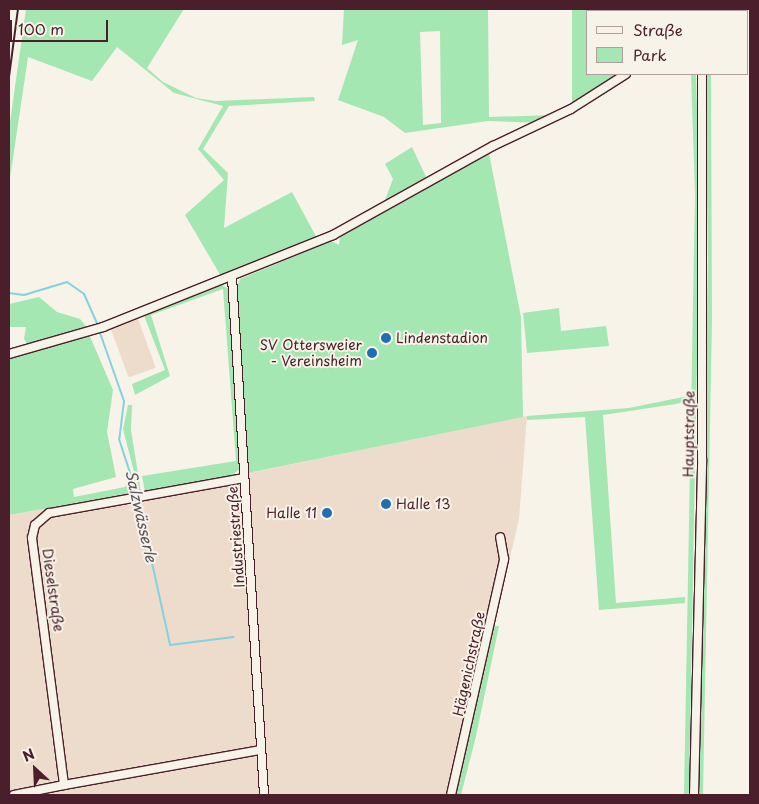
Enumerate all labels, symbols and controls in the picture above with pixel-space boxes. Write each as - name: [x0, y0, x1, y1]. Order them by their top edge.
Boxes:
- scale bar: [12, 10, 110, 42]
- legend: [586, 10, 749, 75]
- text: 100 m: [18, 17, 64, 40]
- text: Straße: [633, 18, 683, 41]
- text: Park: [633, 43, 667, 66]
- place label: Lindenstadion: [396, 330, 488, 346]
- marker: Lindenstadion: [380, 332, 392, 344]
- place label: SV Ottersweier - Vereinsheim: [260, 337, 362, 370]
- marker: SV Ottersweier - Vereinsheim: [366, 347, 378, 359]
- street label: Hauptstraße: [680, 391, 698, 477]
- water label: Salzwässerle: [123, 468, 161, 564]
- street label: Industriestraße: [224, 486, 248, 588]
- place label: Halle 13: [396, 496, 451, 512]
- marker: Halle 13: [380, 498, 392, 510]
- place label: Halle 11: [266, 505, 317, 521]
- marker: Halle 11: [321, 507, 333, 519]
- street label: Dieselstraße: [39, 547, 67, 633]
- street label: Hägenichstraße: [450, 610, 488, 718]
- text: N: [19, 743, 38, 767]
- north arrow: [10, 744, 60, 794]

